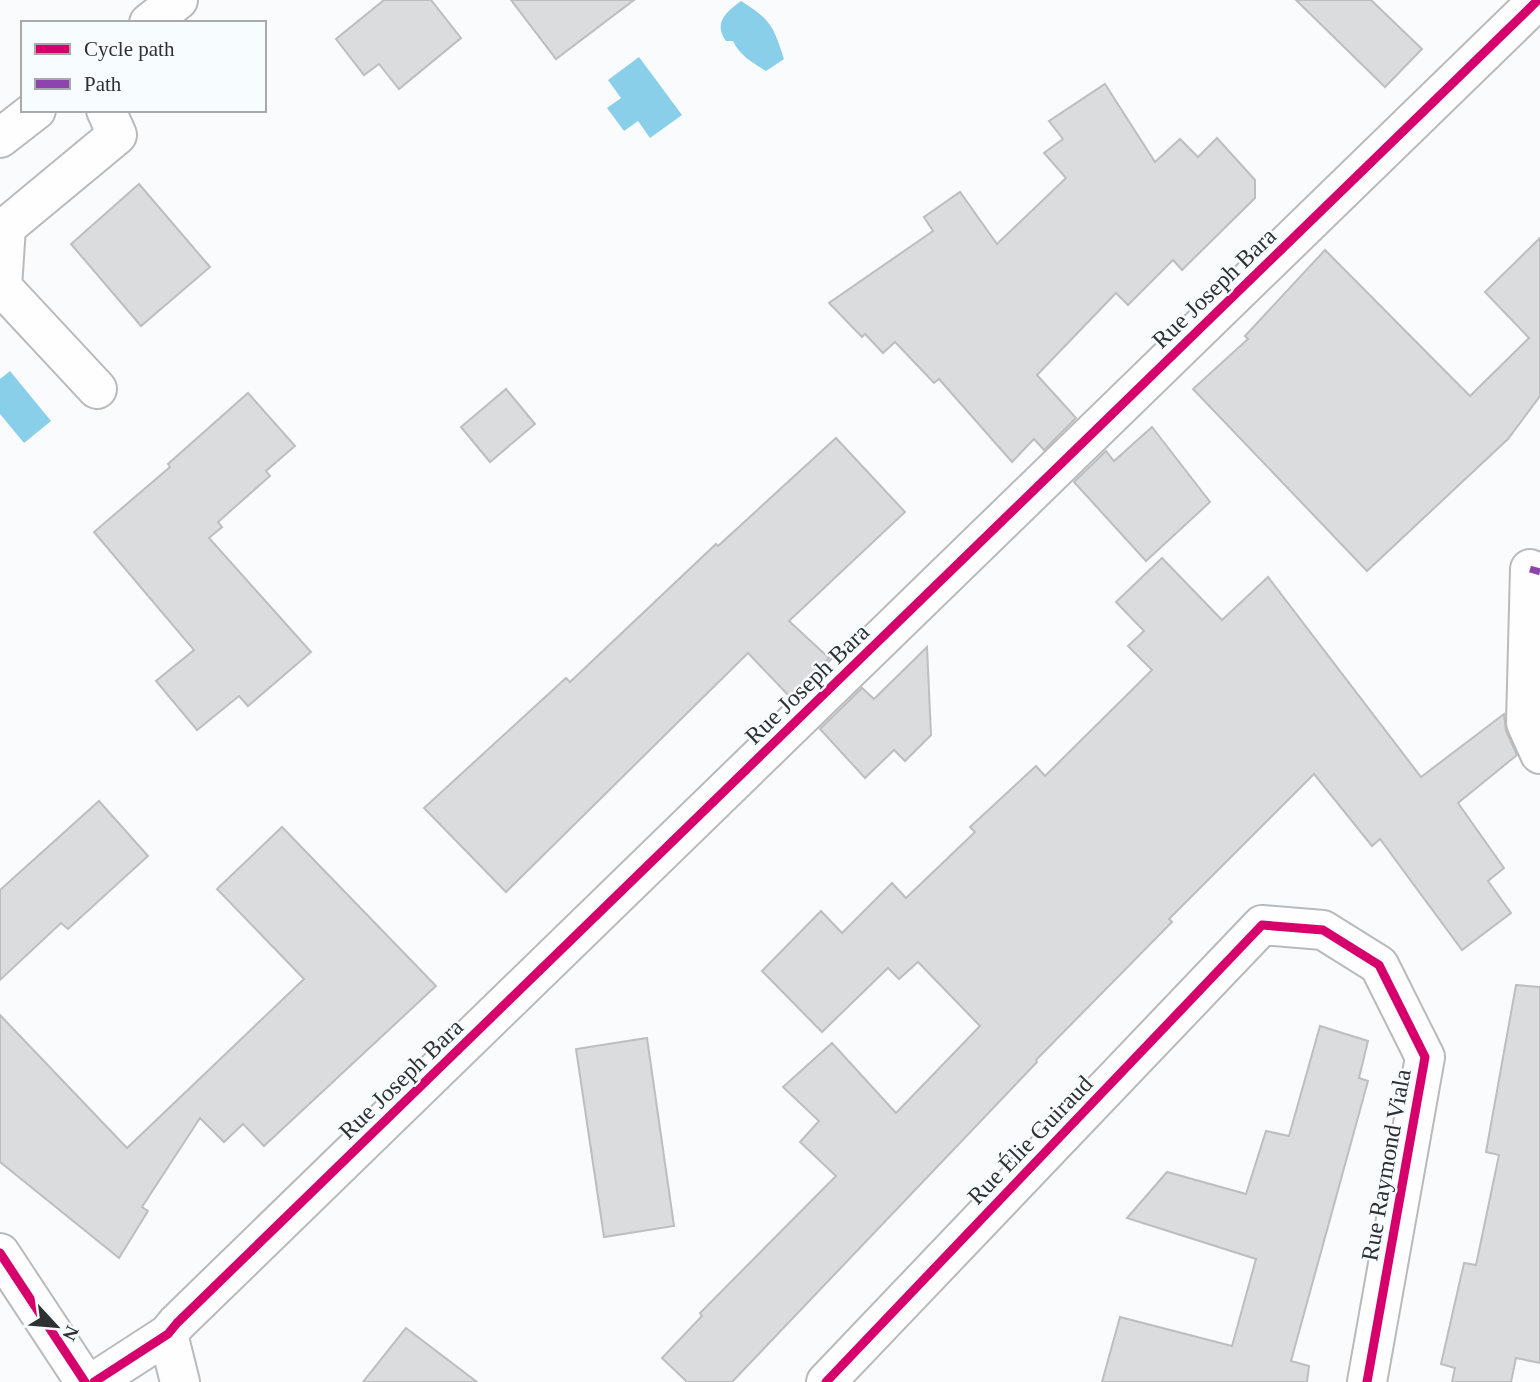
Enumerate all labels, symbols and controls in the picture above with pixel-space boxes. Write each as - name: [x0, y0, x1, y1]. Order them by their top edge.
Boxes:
- legend: [21, 21, 266, 112]
- text: Cycle path: [84, 37, 175, 61]
- text: Path: [84, 72, 122, 96]
- street label: Rue Joseph Bara: [1147, 222, 1281, 353]
- street label: Rue Joseph Bara: [740, 618, 874, 749]
- street label: Rue Joseph Bara: [334, 1013, 468, 1144]
- street label: Rue Raymond Viala: [1356, 1067, 1416, 1263]
- street label: Rue Élie Guiraud: [962, 1071, 1098, 1209]
- north arrow: [21, 1291, 91, 1361]
- text: N: [58, 1322, 83, 1344]

